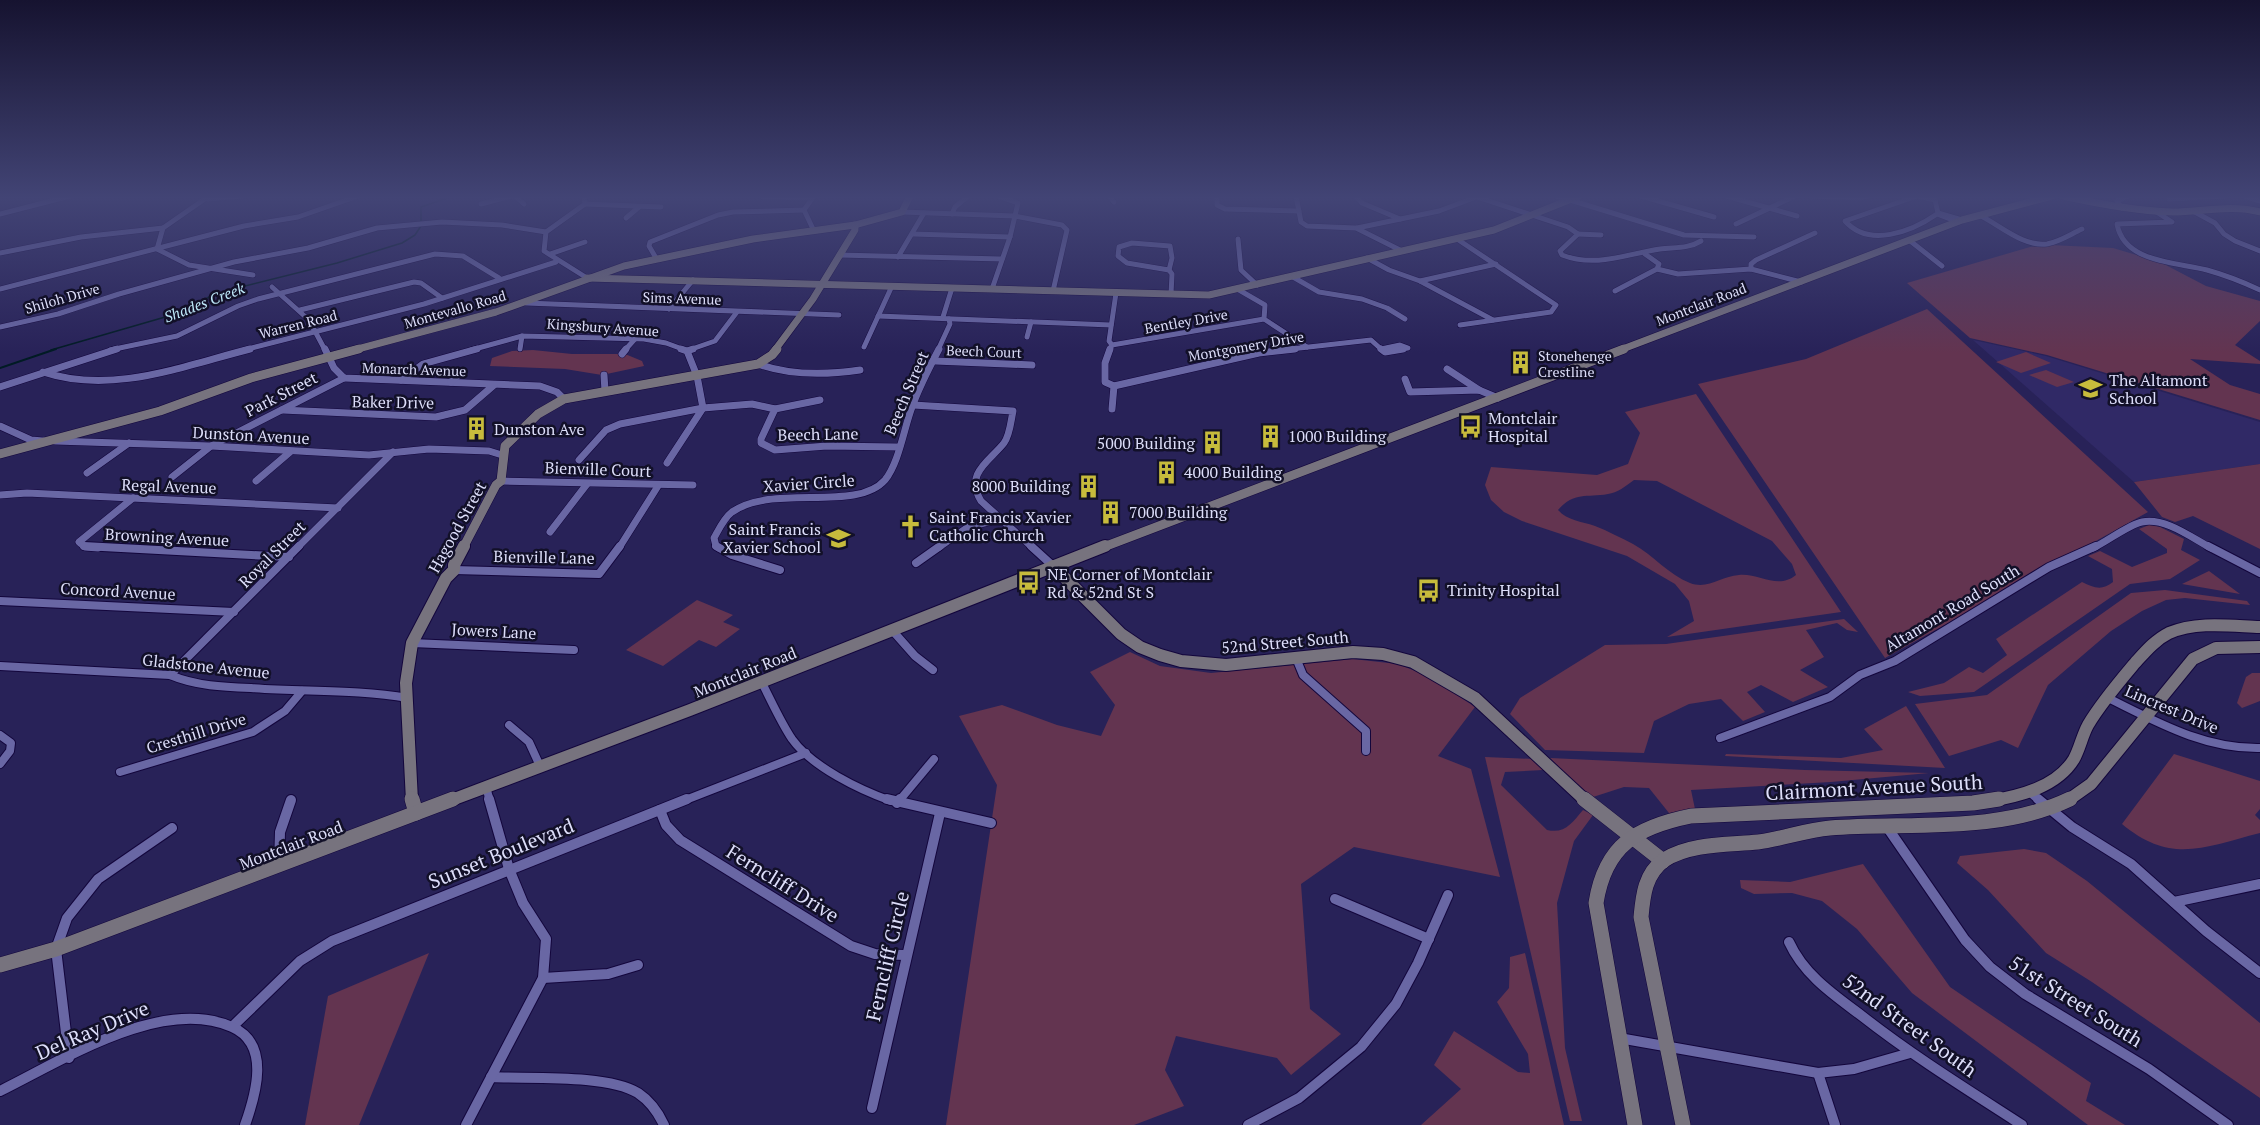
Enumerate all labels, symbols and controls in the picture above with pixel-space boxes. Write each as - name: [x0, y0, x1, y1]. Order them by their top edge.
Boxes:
- water label: Shades Creek: [161, 277, 248, 327]
- street label: Shiloh Drive: [22, 278, 102, 318]
- street label: Montclair Road: [1653, 278, 1749, 330]
- street label: Montevallo Road: [402, 285, 508, 333]
- street label: Sims Avenue: [642, 287, 722, 309]
- street label: Bentley Drive: [1143, 304, 1229, 338]
- street label: Warren Road: [257, 305, 339, 343]
- street label: Kingsbury Avenue: [546, 314, 660, 340]
- street label: Montgomery Drive: [1187, 326, 1305, 366]
- street label: Beech Court: [946, 340, 1023, 362]
- place label: Stonehenge Crestline: [1538, 346, 1612, 381]
- street label: Beech Street: [878, 348, 934, 438]
- building icon: Stonehenge Crestline: [1507, 350, 1533, 376]
- street label: Monarch Avenue: [362, 358, 466, 380]
- street label: Park Street: [241, 366, 321, 422]
- place label: The Altamont School: [2109, 369, 2208, 409]
- school or university icon: The Altamont School: [2078, 376, 2104, 402]
- street label: Baker Drive: [352, 390, 434, 414]
- place label: Montclair Hospital: [1488, 407, 1558, 447]
- bus stop icon: Montclair Hospital: [1457, 414, 1483, 440]
- building icon: Dunston Ave: [463, 416, 489, 442]
- place label: Dunston Ave: [494, 418, 584, 440]
- street label: Dunston Avenue: [192, 421, 310, 449]
- street label: Beech Lane: [777, 422, 859, 446]
- building icon: 1000 Building: [1257, 423, 1283, 449]
- place label: 1000 Building: [1288, 425, 1387, 447]
- building icon: 5000 Building: [1200, 430, 1226, 456]
- place label: 5000 Building: [1097, 432, 1196, 454]
- street label: Bienville Court: [544, 456, 652, 482]
- building icon: 4000 Building: [1153, 459, 1179, 485]
- place label: 4000 Building: [1184, 461, 1283, 483]
- street label: Xavier Circle: [763, 469, 855, 497]
- street label: Regal Avenue: [121, 473, 217, 499]
- building icon: 8000 Building: [1075, 473, 1101, 499]
- place label: 8000 Building: [972, 475, 1071, 497]
- street label: Hagood Street: [423, 477, 491, 577]
- building icon: 7000 Building: [1098, 499, 1124, 525]
- place label: 7000 Building: [1129, 501, 1228, 523]
- place label: Saint Francis Xavier Catholic Church: [929, 506, 1072, 546]
- church icon: Saint Francis Xavier Catholic Church: [898, 513, 924, 539]
- street label: Royal Street: [234, 516, 310, 592]
- place label: Saint Francis Xavier School: [723, 518, 821, 558]
- street label: Browning Avenue: [104, 523, 230, 551]
- school or university icon: Saint Francis Xavier School: [826, 525, 852, 551]
- street label: Bienville Lane: [493, 545, 595, 569]
- street label: Altamont Road South: [1881, 559, 2024, 657]
- place label: NE Corner of Montclair Rd & 52nd St S: [1047, 563, 1213, 603]
- bus stop icon: NE Corner of Montclair Rd & 52nd St S: [1016, 570, 1042, 596]
- street label: Concord Avenue: [60, 577, 176, 605]
- bus stop icon: Trinity Hospital: [1416, 577, 1442, 603]
- place label: Trinity Hospital: [1447, 579, 1560, 601]
- street label: Jowers Lane: [451, 618, 537, 644]
- street label: 52nd Street South: [1220, 625, 1350, 659]
- street label: Montclair Road: [690, 641, 800, 703]
- street label: Gladstone Avenue: [141, 648, 271, 684]
- street label: Lincrest Drive: [2122, 679, 2222, 739]
- street label: Cresthill Drive: [143, 707, 249, 759]
- street label: Clairmont Avenue South: [1765, 768, 1984, 806]
- street label: Sunset Boulevard: [424, 812, 578, 894]
- street label: Montclair Road: [236, 815, 346, 875]
- street label: Ferncliff Drive: [722, 838, 844, 928]
- street label: Ferncliff Circle: [859, 888, 915, 1024]
- street label: 51st Street South: [2004, 949, 2148, 1053]
- street label: 52nd Street South: [1837, 967, 1983, 1083]
- street label: Del Ray Drive: [31, 994, 153, 1066]

